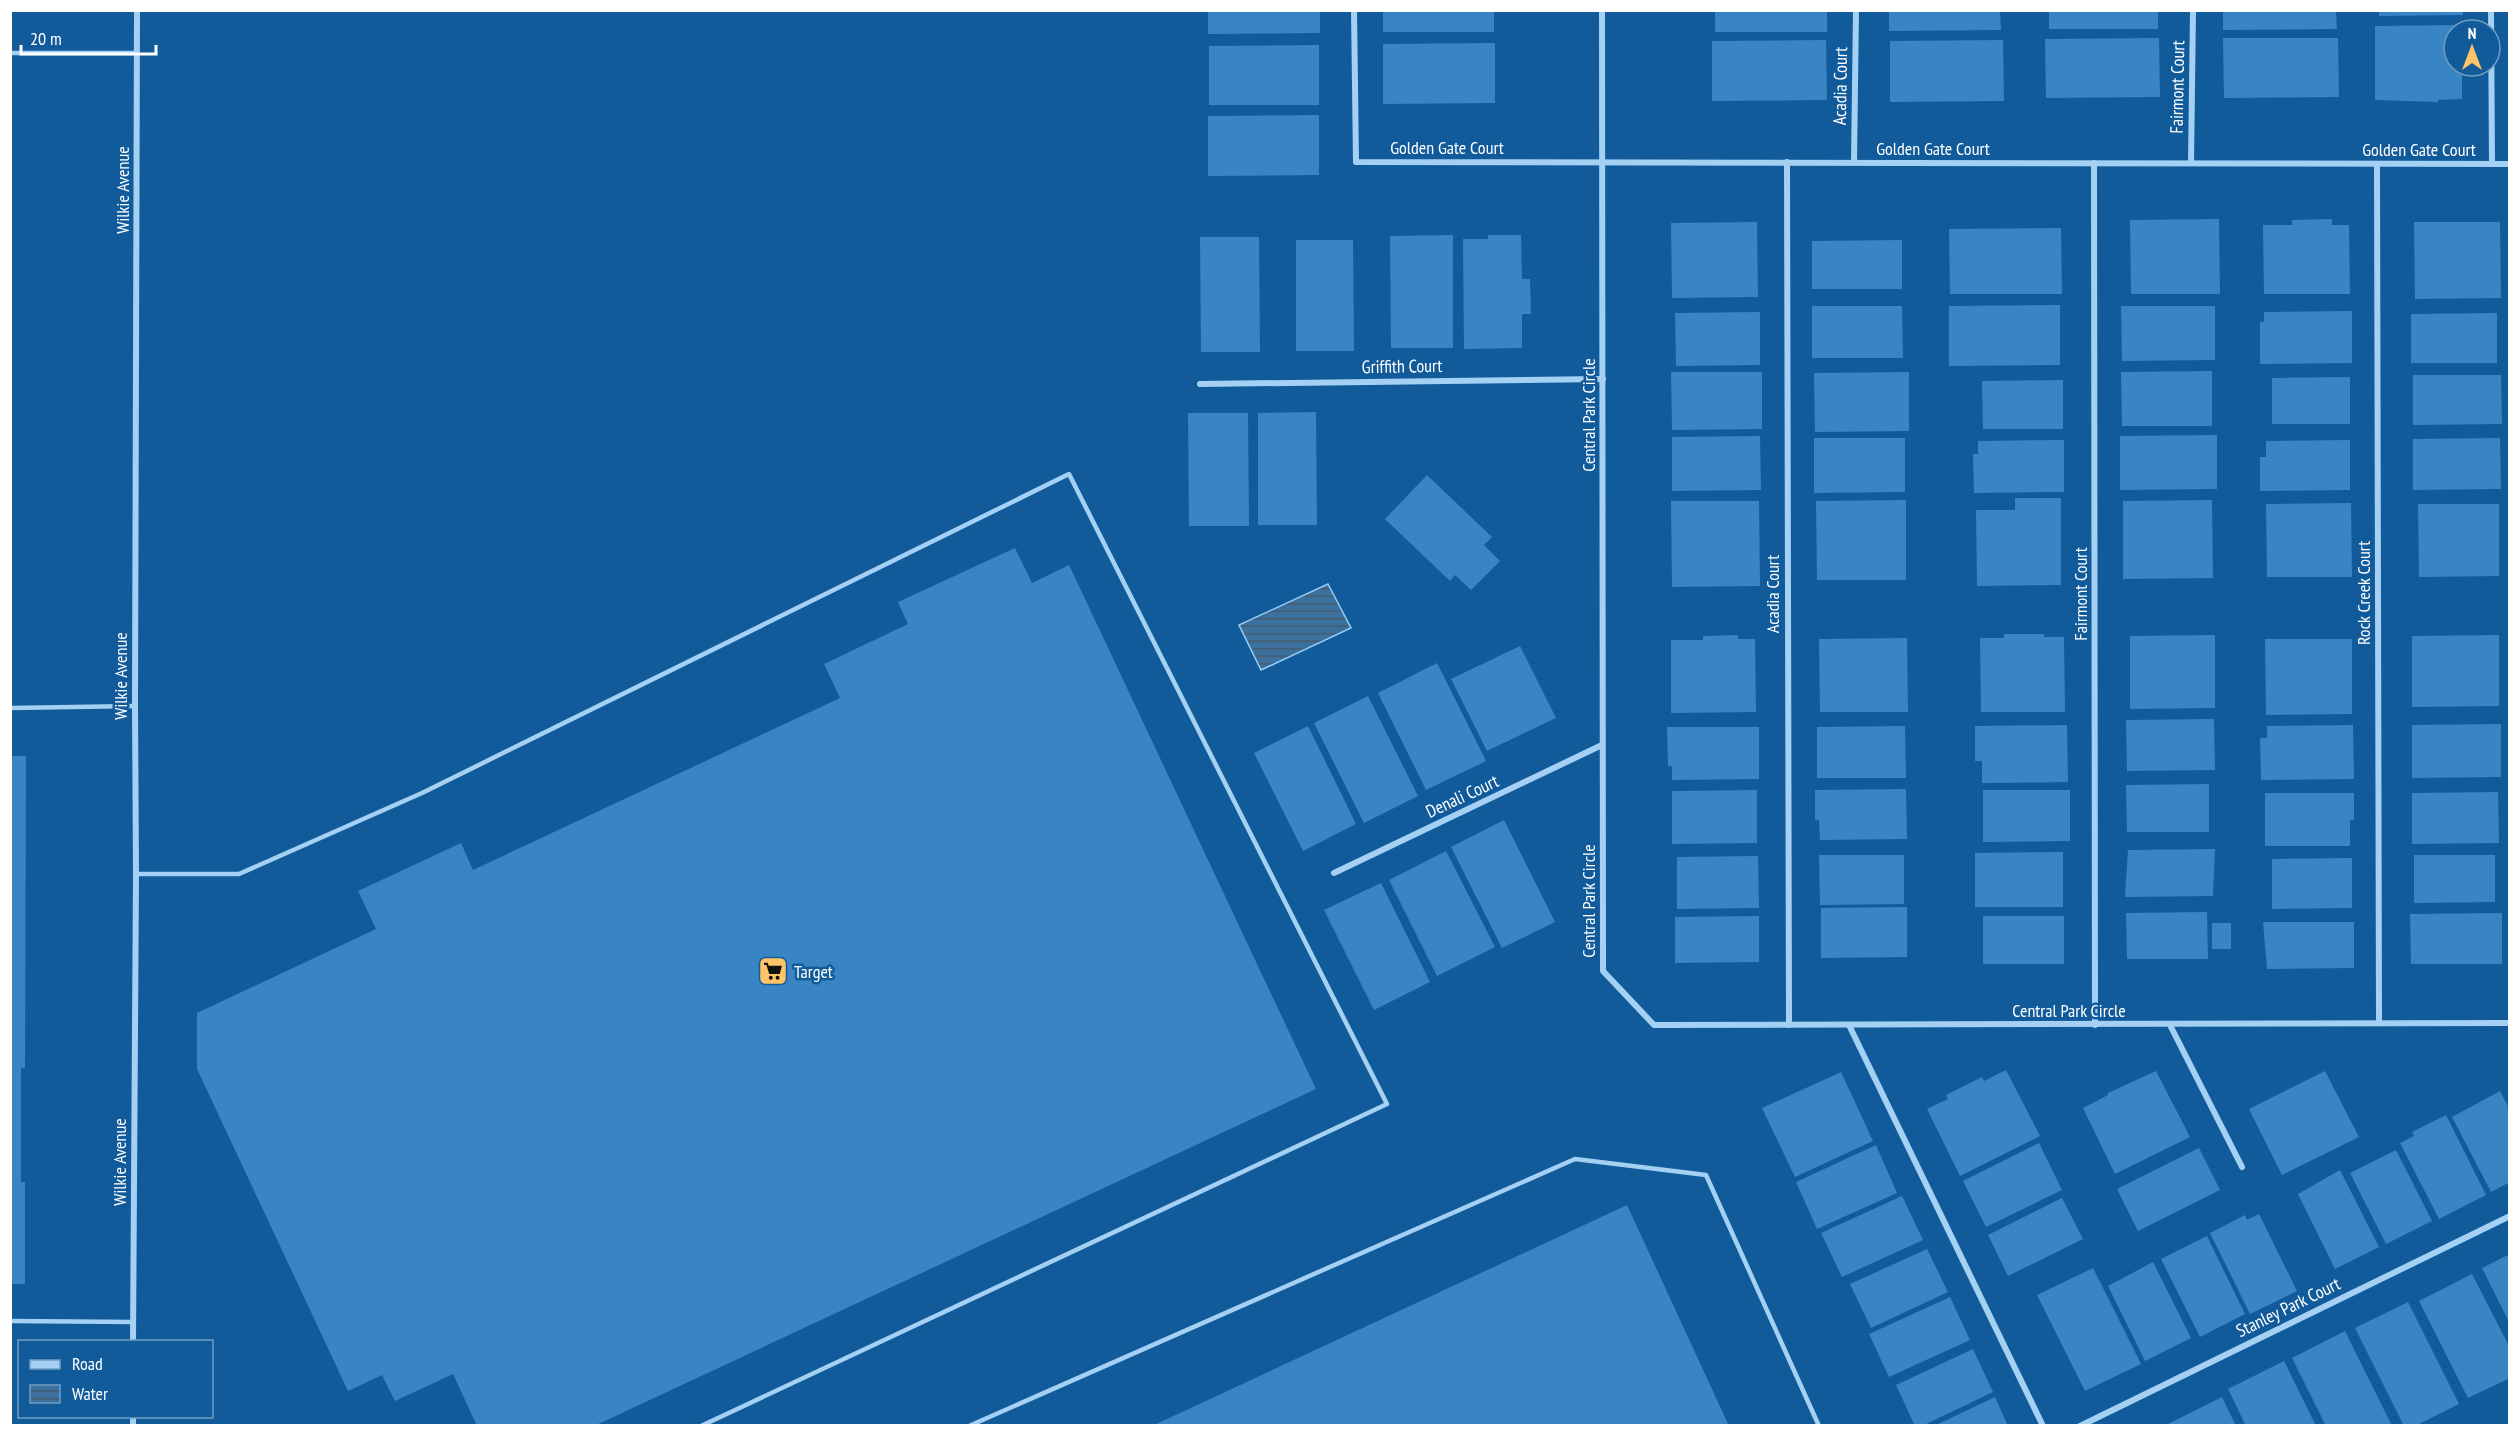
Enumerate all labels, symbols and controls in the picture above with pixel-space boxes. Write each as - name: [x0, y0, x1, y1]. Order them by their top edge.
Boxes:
- scale bar: [21, 18, 156, 56]
- north arrow: [2442, 18, 2502, 78]
- text: N: [2468, 23, 2476, 43]
- text: 20 m: [30, 27, 62, 50]
- street label: Fairmont Court: [2165, 40, 2189, 134]
- street label: Acadia Court: [1828, 47, 1852, 125]
- street label: Golden Gate Court: [1390, 136, 1504, 159]
- street label: Golden Gate Court: [1876, 137, 1990, 160]
- street label: Golden Gate Court: [2362, 138, 2476, 161]
- street label: Wilkie Avenue: [111, 146, 134, 234]
- street label: Griffith Court: [1362, 354, 1443, 378]
- street label: Central Park Circle: [1577, 358, 1600, 472]
- street label: Rock Creek Court: [2352, 541, 2375, 645]
- street label: Fairmont Court: [2069, 547, 2092, 641]
- street label: Acadia Court: [1761, 555, 1784, 633]
- street label: Wilkie Avenue: [109, 632, 132, 720]
- street label: Denali Court: [1422, 769, 1502, 823]
- street label: Central Park Circle: [1577, 844, 1600, 958]
- supermarket icon: Target: [757, 955, 789, 987]
- place label: Target: [794, 960, 833, 983]
- street label: Central Park Circle: [2012, 999, 2126, 1022]
- street label: Wilkie Avenue: [108, 1118, 131, 1206]
- street label: Stanley Park Court: [2232, 1272, 2344, 1342]
- legend: [18, 1340, 213, 1418]
- text: Road: [72, 1352, 103, 1375]
- text: Water: [72, 1382, 108, 1405]

